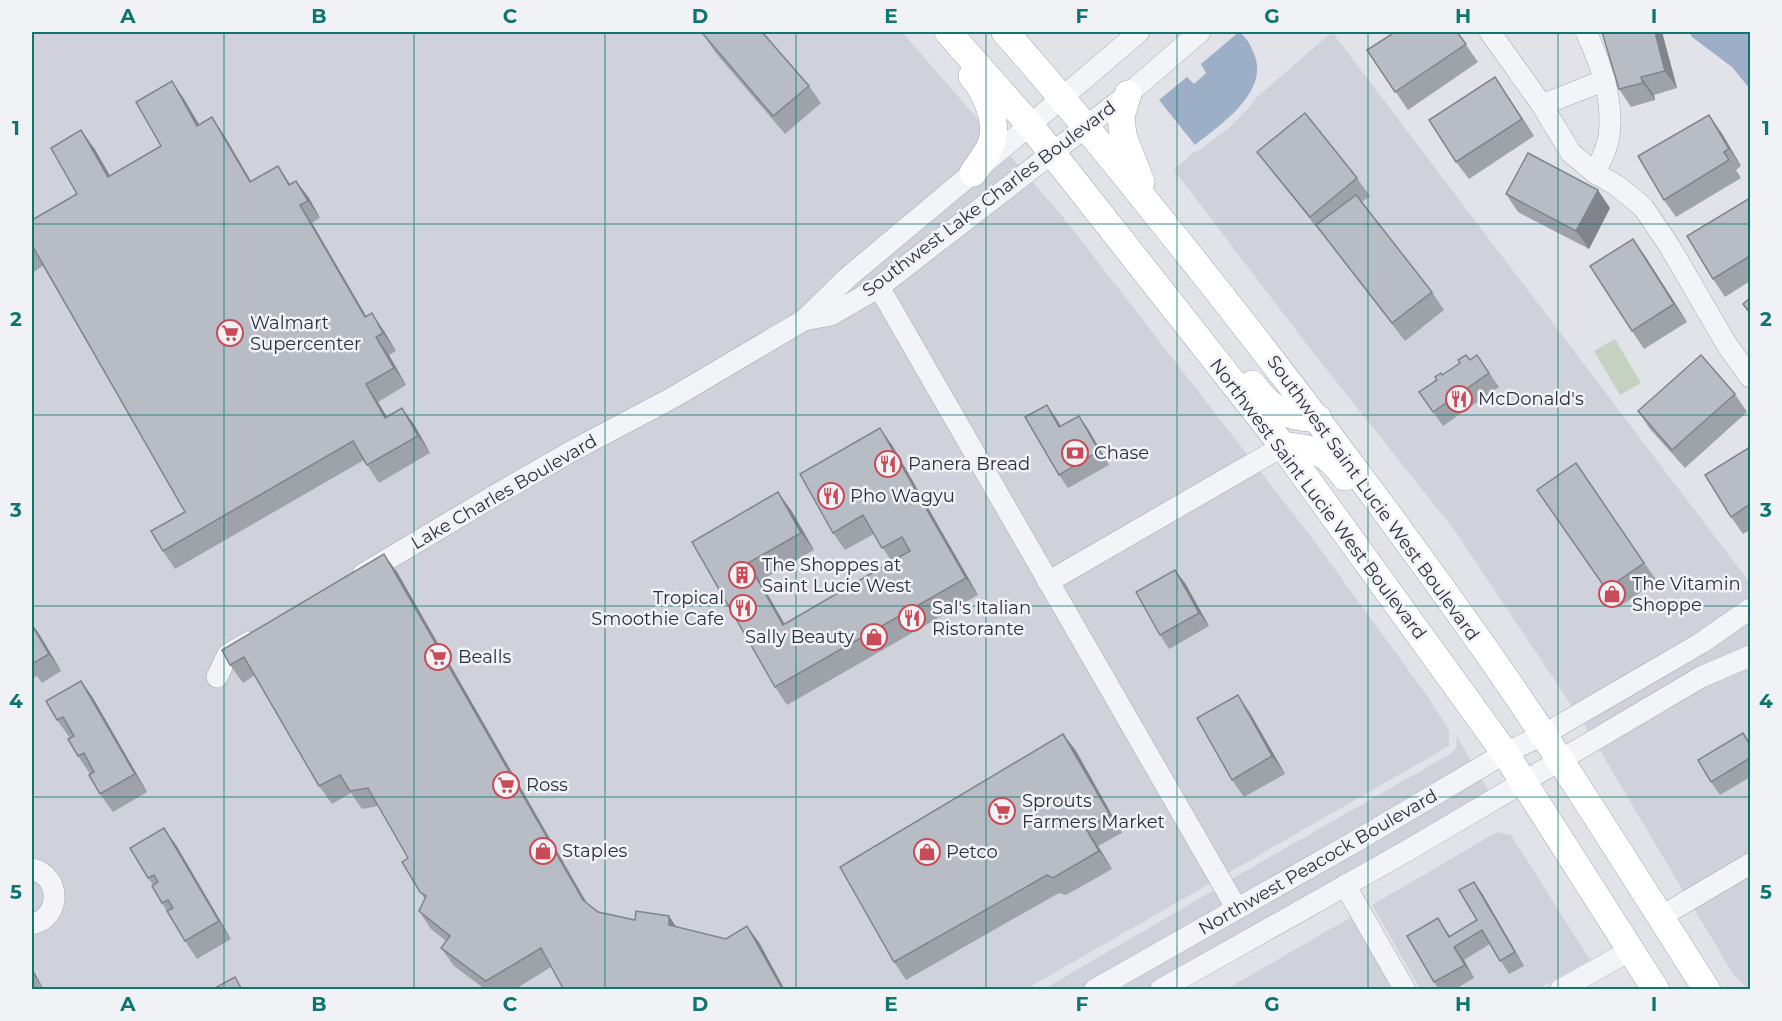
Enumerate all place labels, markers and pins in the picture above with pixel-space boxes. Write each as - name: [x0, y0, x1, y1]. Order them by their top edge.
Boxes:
- place label: Walmart Supercenter: [250, 312, 361, 355]
- supermarket icon: Walmart Supercenter: [215, 318, 245, 348]
- restaurant icon: McDonald's: [1444, 384, 1474, 414]
- place label: McDonald's: [1478, 388, 1584, 410]
- bank icon: Chase: [1060, 438, 1090, 468]
- place label: Chase: [1094, 442, 1149, 464]
- restaurant icon: Panera Bread: [873, 449, 903, 479]
- place label: Panera Bread: [908, 453, 1030, 475]
- restaurant icon: Pho Wagyu: [816, 481, 846, 511]
- place label: Pho Wagyu: [850, 485, 955, 507]
- place label: The Shoppes at Saint Lucie West: [762, 554, 912, 597]
- building icon: The Shoppes at Saint Lucie West: [727, 560, 757, 590]
- place label: The Vitamin Shoppe: [1632, 573, 1741, 616]
- shop icon: The Vitamin Shoppe: [1597, 579, 1627, 609]
- place label: Tropical Smoothie Cafe: [591, 587, 724, 630]
- restaurant icon: Tropical Smoothie Cafe: [728, 593, 758, 623]
- place label: Sal's Italian Ristorante: [932, 597, 1031, 640]
- restaurant icon: Sal's Italian Ristorante: [897, 603, 927, 633]
- shop icon: Sally Beauty: [859, 622, 889, 652]
- place label: Sally Beauty: [745, 626, 854, 648]
- supermarket icon: Bealls: [423, 642, 453, 672]
- place label: Bealls: [458, 646, 511, 668]
- supermarket icon: Ross: [491, 770, 521, 800]
- place label: Ross: [526, 774, 568, 796]
- place label: Sprouts Farmers Market: [1022, 790, 1165, 833]
- supermarket icon: Sprouts Farmers Market: [987, 796, 1017, 826]
- shop icon: Staples: [528, 836, 558, 866]
- shop icon: Petco: [912, 837, 942, 867]
- place label: Staples: [562, 840, 628, 862]
- place label: Petco: [946, 841, 998, 863]

